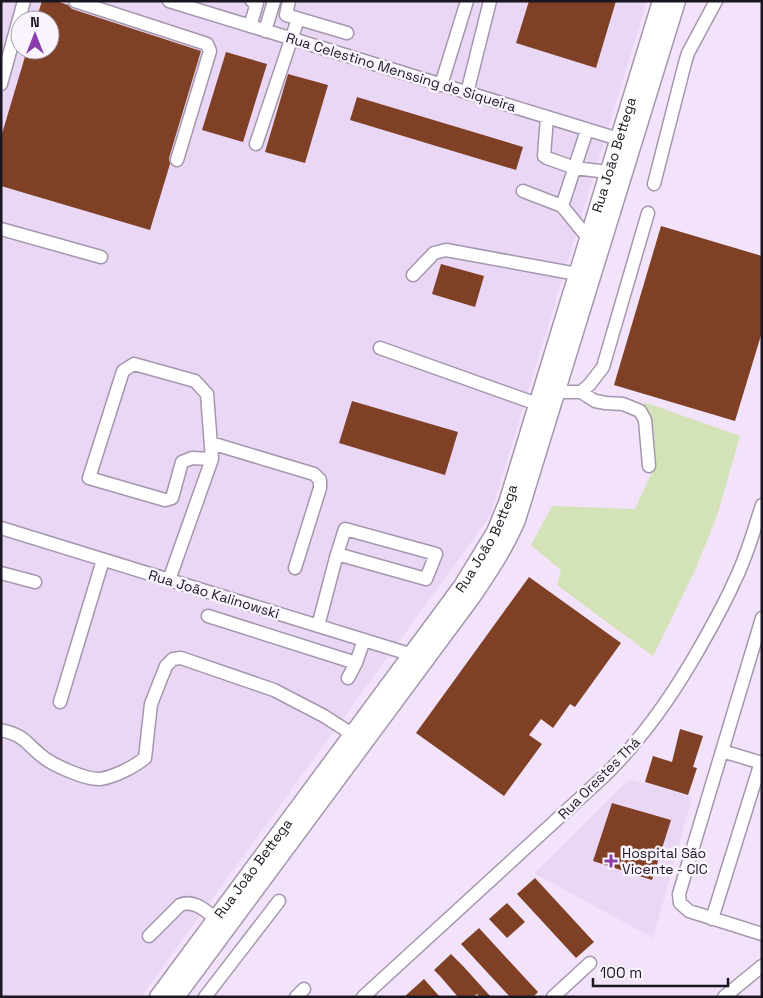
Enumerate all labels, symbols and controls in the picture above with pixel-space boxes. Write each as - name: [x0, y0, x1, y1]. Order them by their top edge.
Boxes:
- north arrow: [10, 10, 60, 60]
- text: N: [30, 13, 40, 31]
- street label: Rua Celestino Menssing de Siqueira: [284, 28, 518, 116]
- street label: Rua João Bettega: [588, 95, 640, 215]
- street label: Rua João Bettega: [451, 482, 521, 596]
- street label: Rua João Kalinowski: [146, 566, 282, 622]
- street label: Rua Orestes Thá: [554, 733, 644, 823]
- street label: Rua João Bettega: [210, 815, 296, 922]
- place label: Hospital São Vicente - CIC: [622, 844, 708, 878]
- marker: Hospital São Vicente - CIC: [604, 854, 618, 868]
- scale bar: [593, 956, 728, 988]
- text: 100 m: [600, 963, 642, 982]

